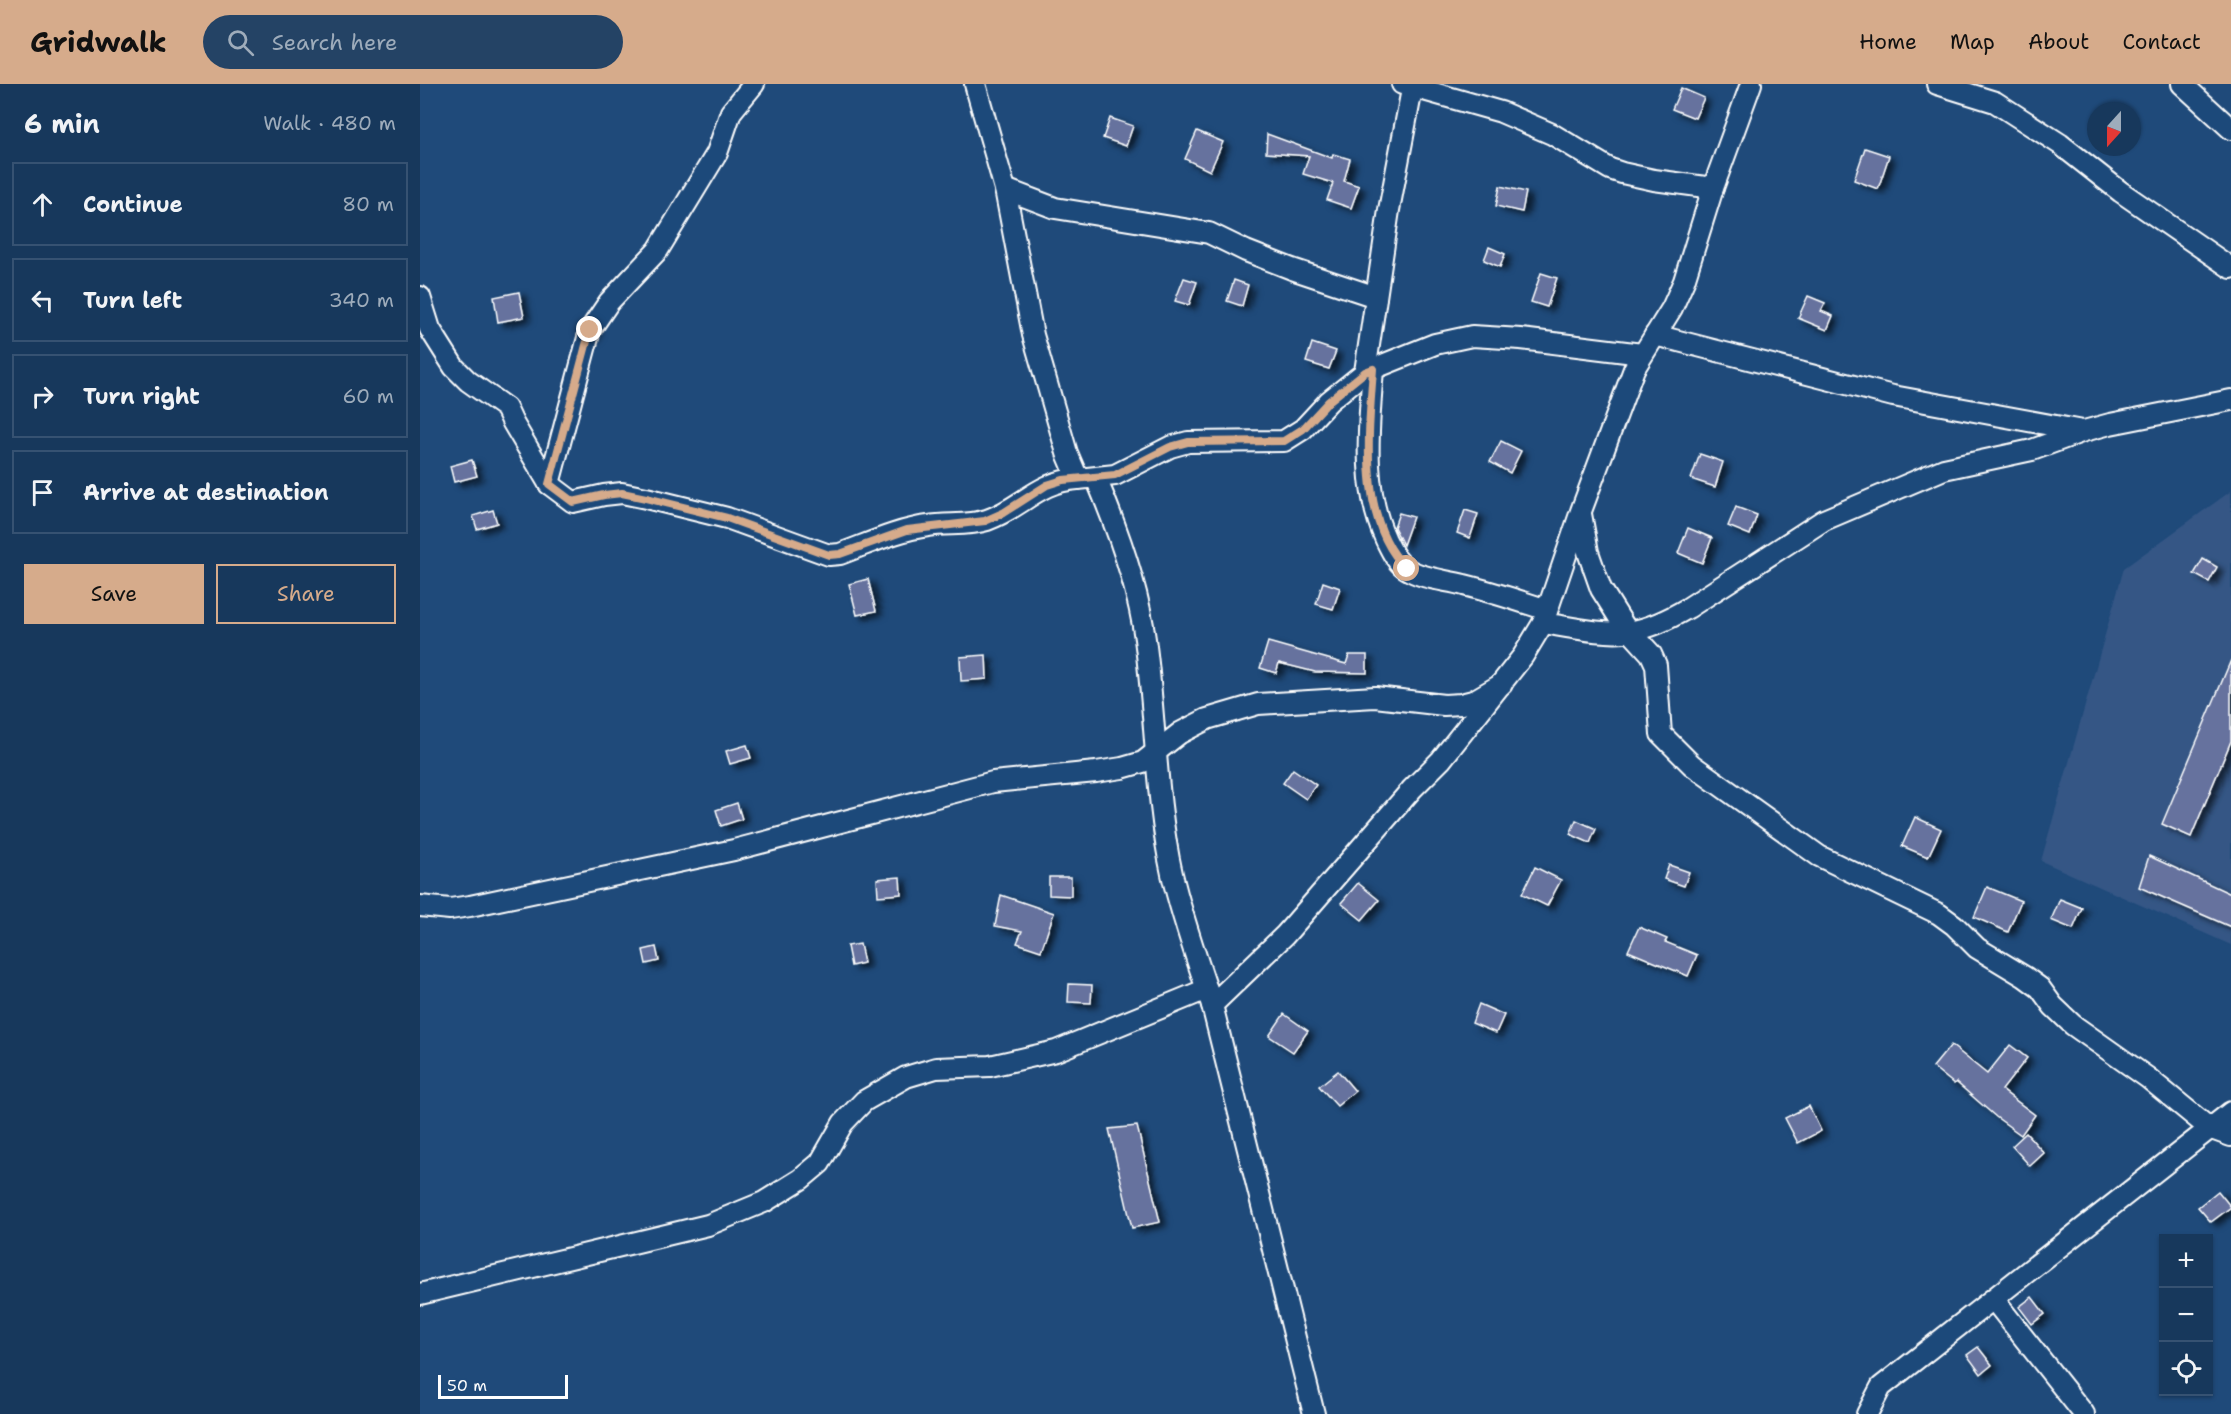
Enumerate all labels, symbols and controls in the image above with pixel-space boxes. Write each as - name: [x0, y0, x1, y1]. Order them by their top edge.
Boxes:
- search box: [203, 15, 623, 69]
- text: Gridwalk: [30, 23, 167, 61]
- icon: search: [224, 26, 257, 59]
- text: Search here: [272, 28, 398, 57]
- text: Home: [1859, 28, 1917, 56]
- text: Map: [1950, 28, 1995, 56]
- text: About: [2028, 28, 2089, 56]
- text: Contact: [2122, 28, 2201, 56]
- north arrow: [2087, 102, 2141, 156]
- text: 6 min: [24, 106, 100, 141]
- text: Walk · 480 m: [263, 110, 396, 136]
- icon: ahead: [26, 188, 59, 221]
- text: Continue: [83, 190, 183, 219]
- text: 80 m: [342, 191, 394, 217]
- icon: left: [26, 284, 59, 317]
- text: Turn left: [83, 286, 182, 315]
- text: 340 m: [329, 287, 394, 313]
- route end: [576, 316, 602, 342]
- icon: right: [26, 380, 59, 413]
- text: Turn right: [83, 382, 200, 411]
- text: 60 m: [342, 383, 394, 409]
- icon: arrive: [26, 476, 59, 509]
- text: Arrive at destination: [83, 478, 329, 507]
- route start: [1393, 555, 1419, 581]
- button: Save: [24, 564, 204, 624]
- button: Share: [216, 564, 396, 624]
- map controls: [2159, 1234, 2213, 1396]
- button: +: [2159, 1234, 2213, 1288]
- button: −: [2159, 1288, 2213, 1342]
- button: locate: [2159, 1342, 2213, 1396]
- scale bar: [438, 1372, 568, 1400]
- text: 50 m: [447, 1375, 487, 1396]

